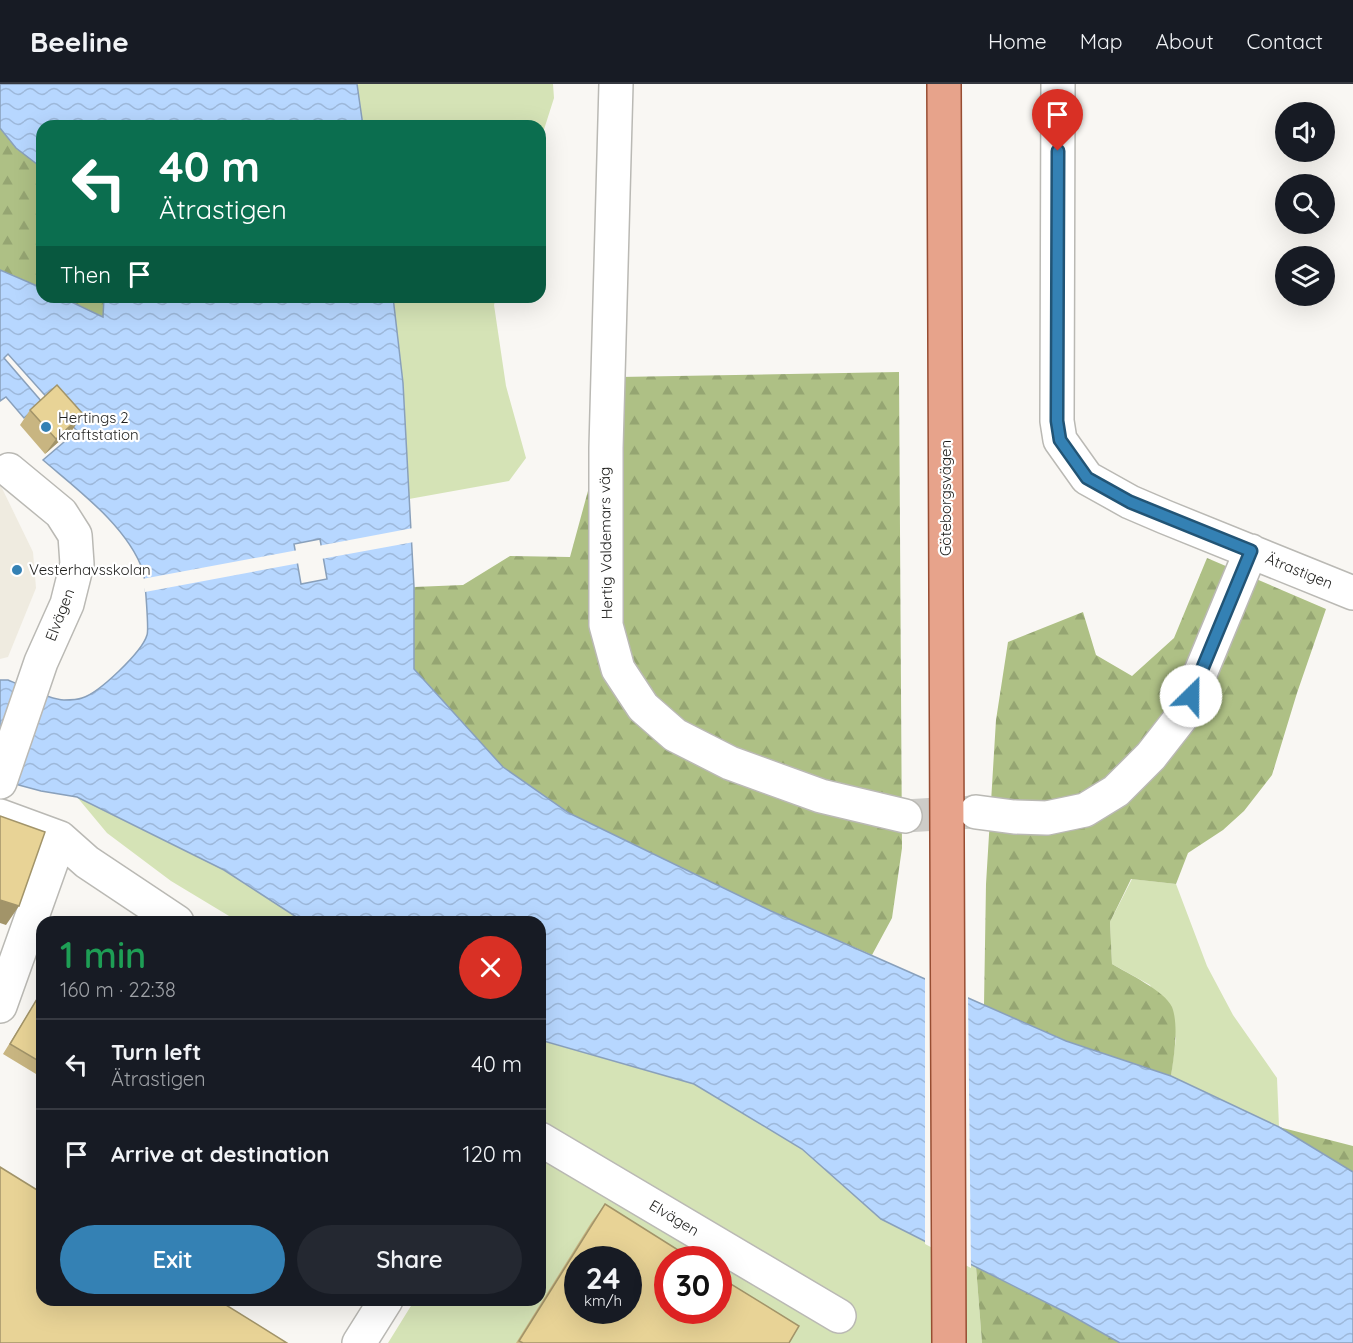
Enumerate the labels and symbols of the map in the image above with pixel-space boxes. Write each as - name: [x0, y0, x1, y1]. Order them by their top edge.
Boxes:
- pin: [1032, 89, 1083, 151]
- place label: Hertings 2 kraftstation: [58, 408, 139, 444]
- marker: Hertings 2 kraftstation: [39, 420, 53, 434]
- street label: Göteborgsvägen: [936, 440, 955, 556]
- street label: Hertig Valdemars väg: [595, 467, 616, 619]
- street label: Ätrastigen: [1263, 548, 1336, 593]
- place label: Vesterhavsskolan: [29, 560, 151, 579]
- marker: Vesterhavsskolan: [10, 563, 24, 577]
- street label: Elvägen: [41, 586, 78, 644]
- position arrow: [1159, 664, 1223, 728]
- street label: Elvägen: [646, 1195, 703, 1240]
- speed limit sign: 30: [654, 1246, 732, 1324]

